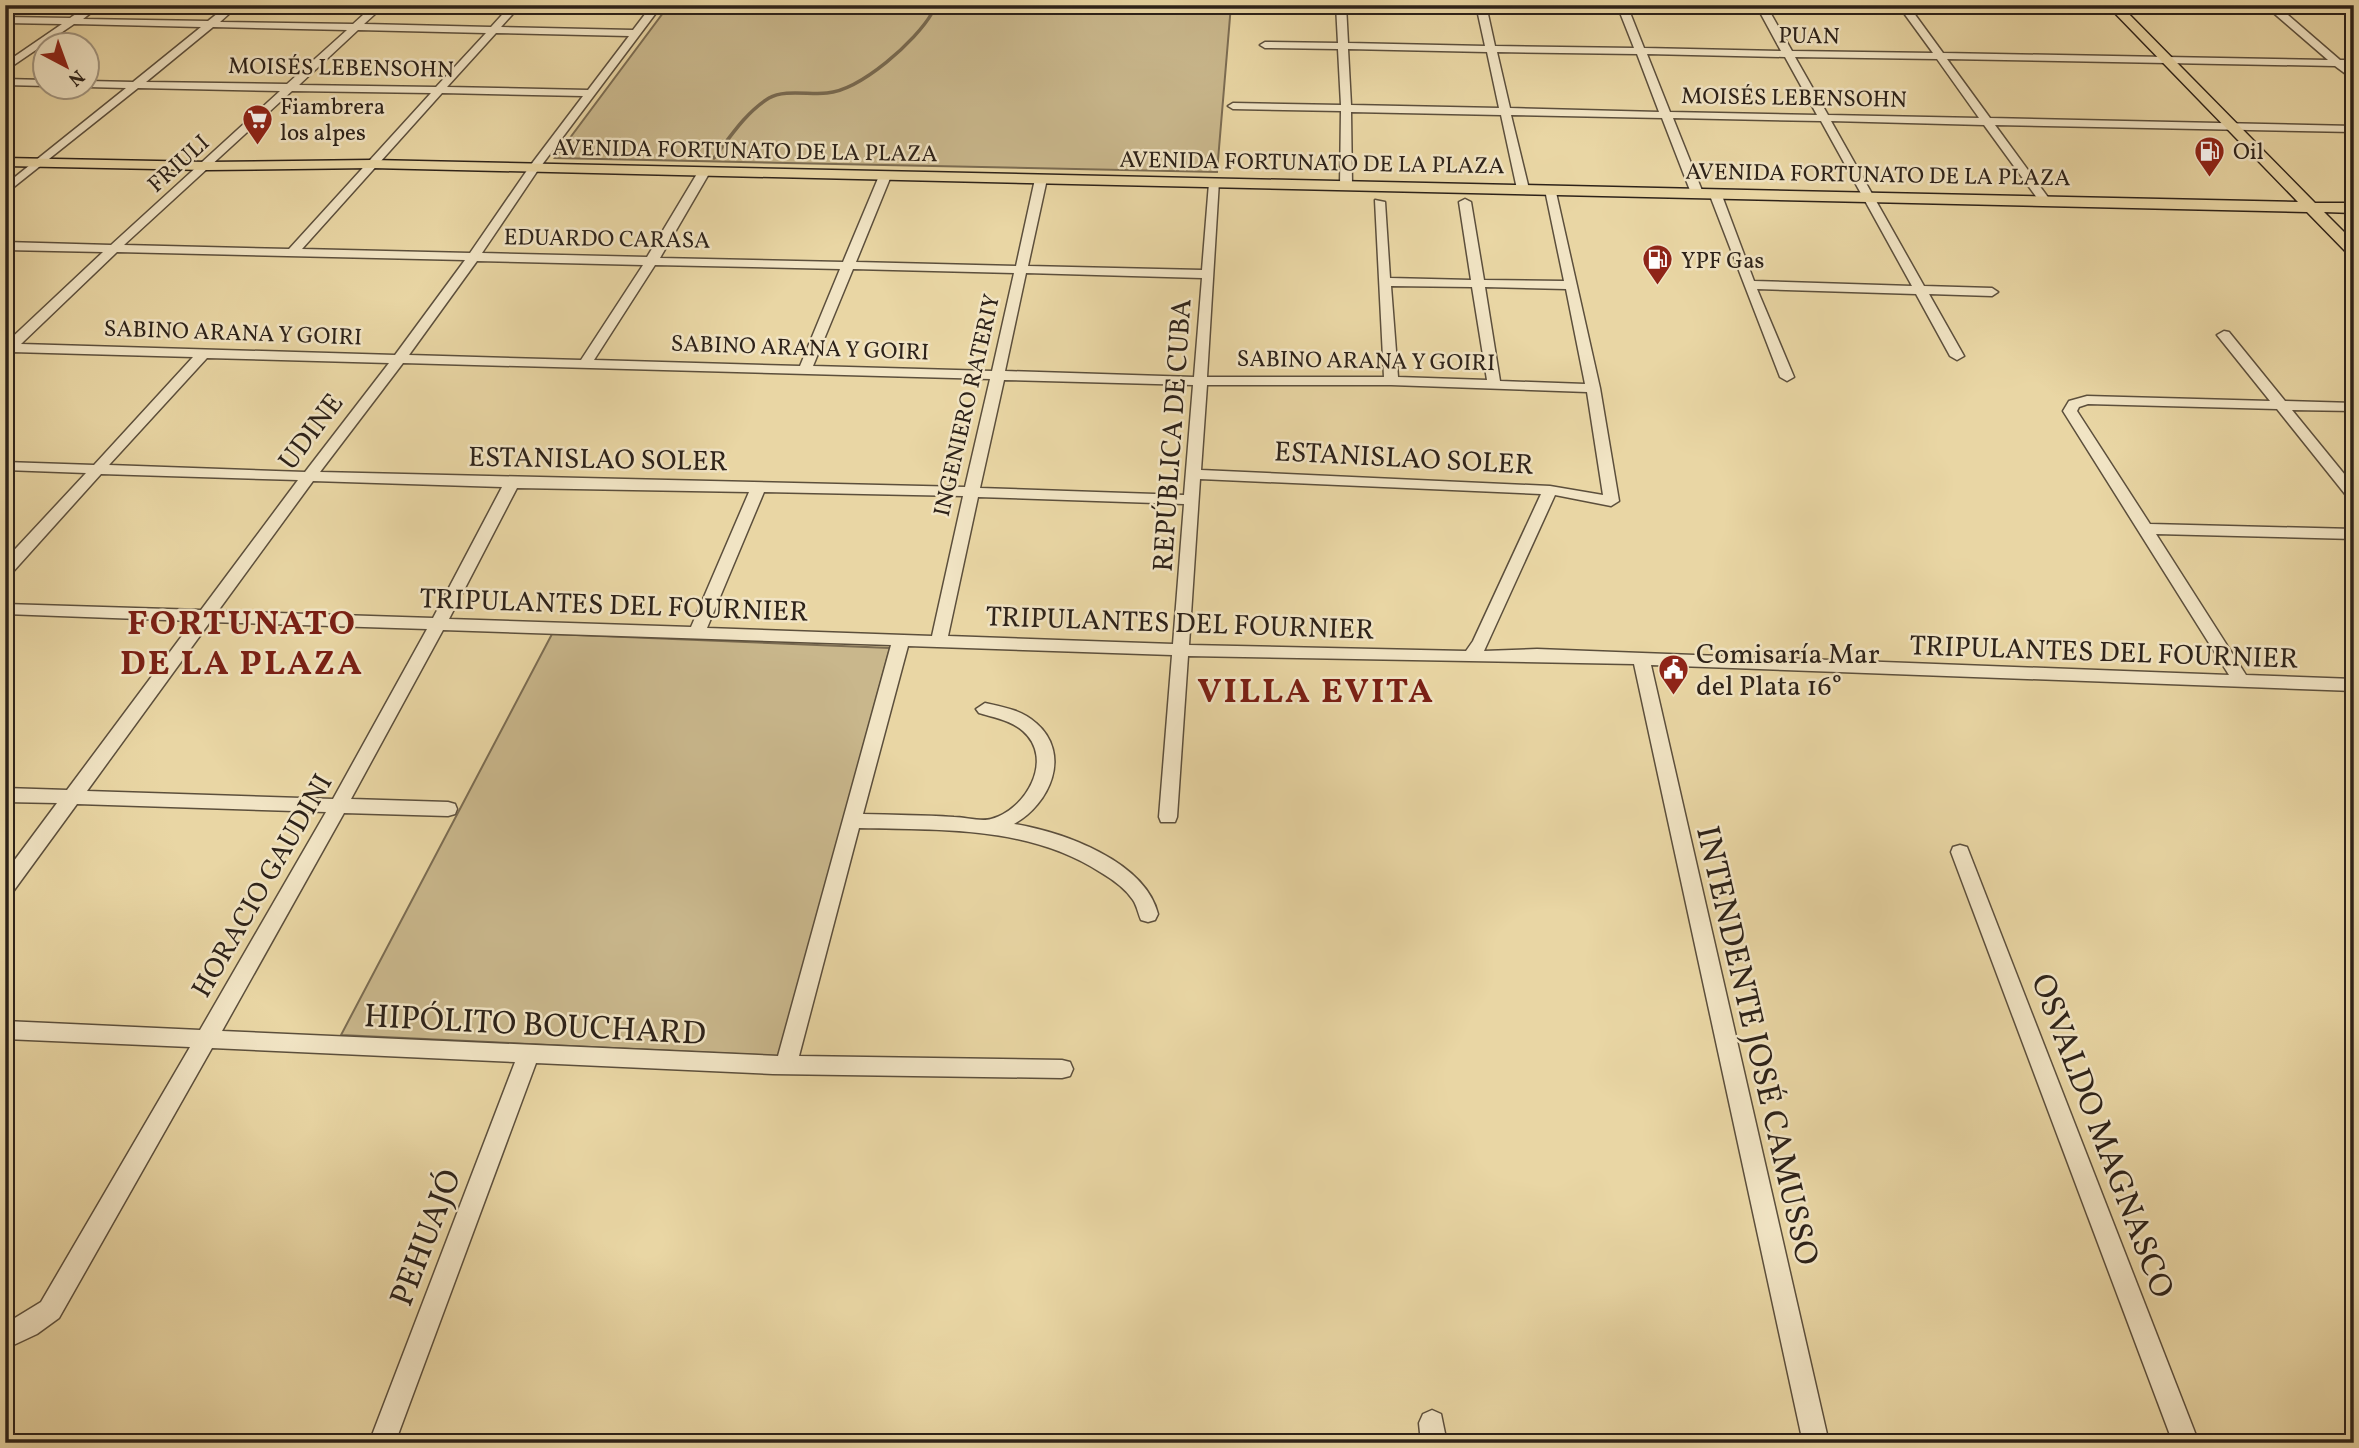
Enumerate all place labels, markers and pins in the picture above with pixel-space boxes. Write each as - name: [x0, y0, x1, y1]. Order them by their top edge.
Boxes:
- place label: Fiambrera los alpes: [280, 92, 385, 150]
- supermarket icon: Fiambrera los alpes: [240, 102, 274, 146]
- fuel station icon: Oil: [2193, 134, 2227, 178]
- place label: Oil: [2233, 137, 2264, 169]
- fuel station icon: YPF Gas: [1641, 243, 1675, 287]
- place label: YPF Gas: [1681, 246, 1764, 278]
- place label: Comisaría Mar del Plata 16°: [1696, 636, 1880, 707]
- public building icon: Comisaría Mar del Plata 16°: [1656, 652, 1690, 696]

